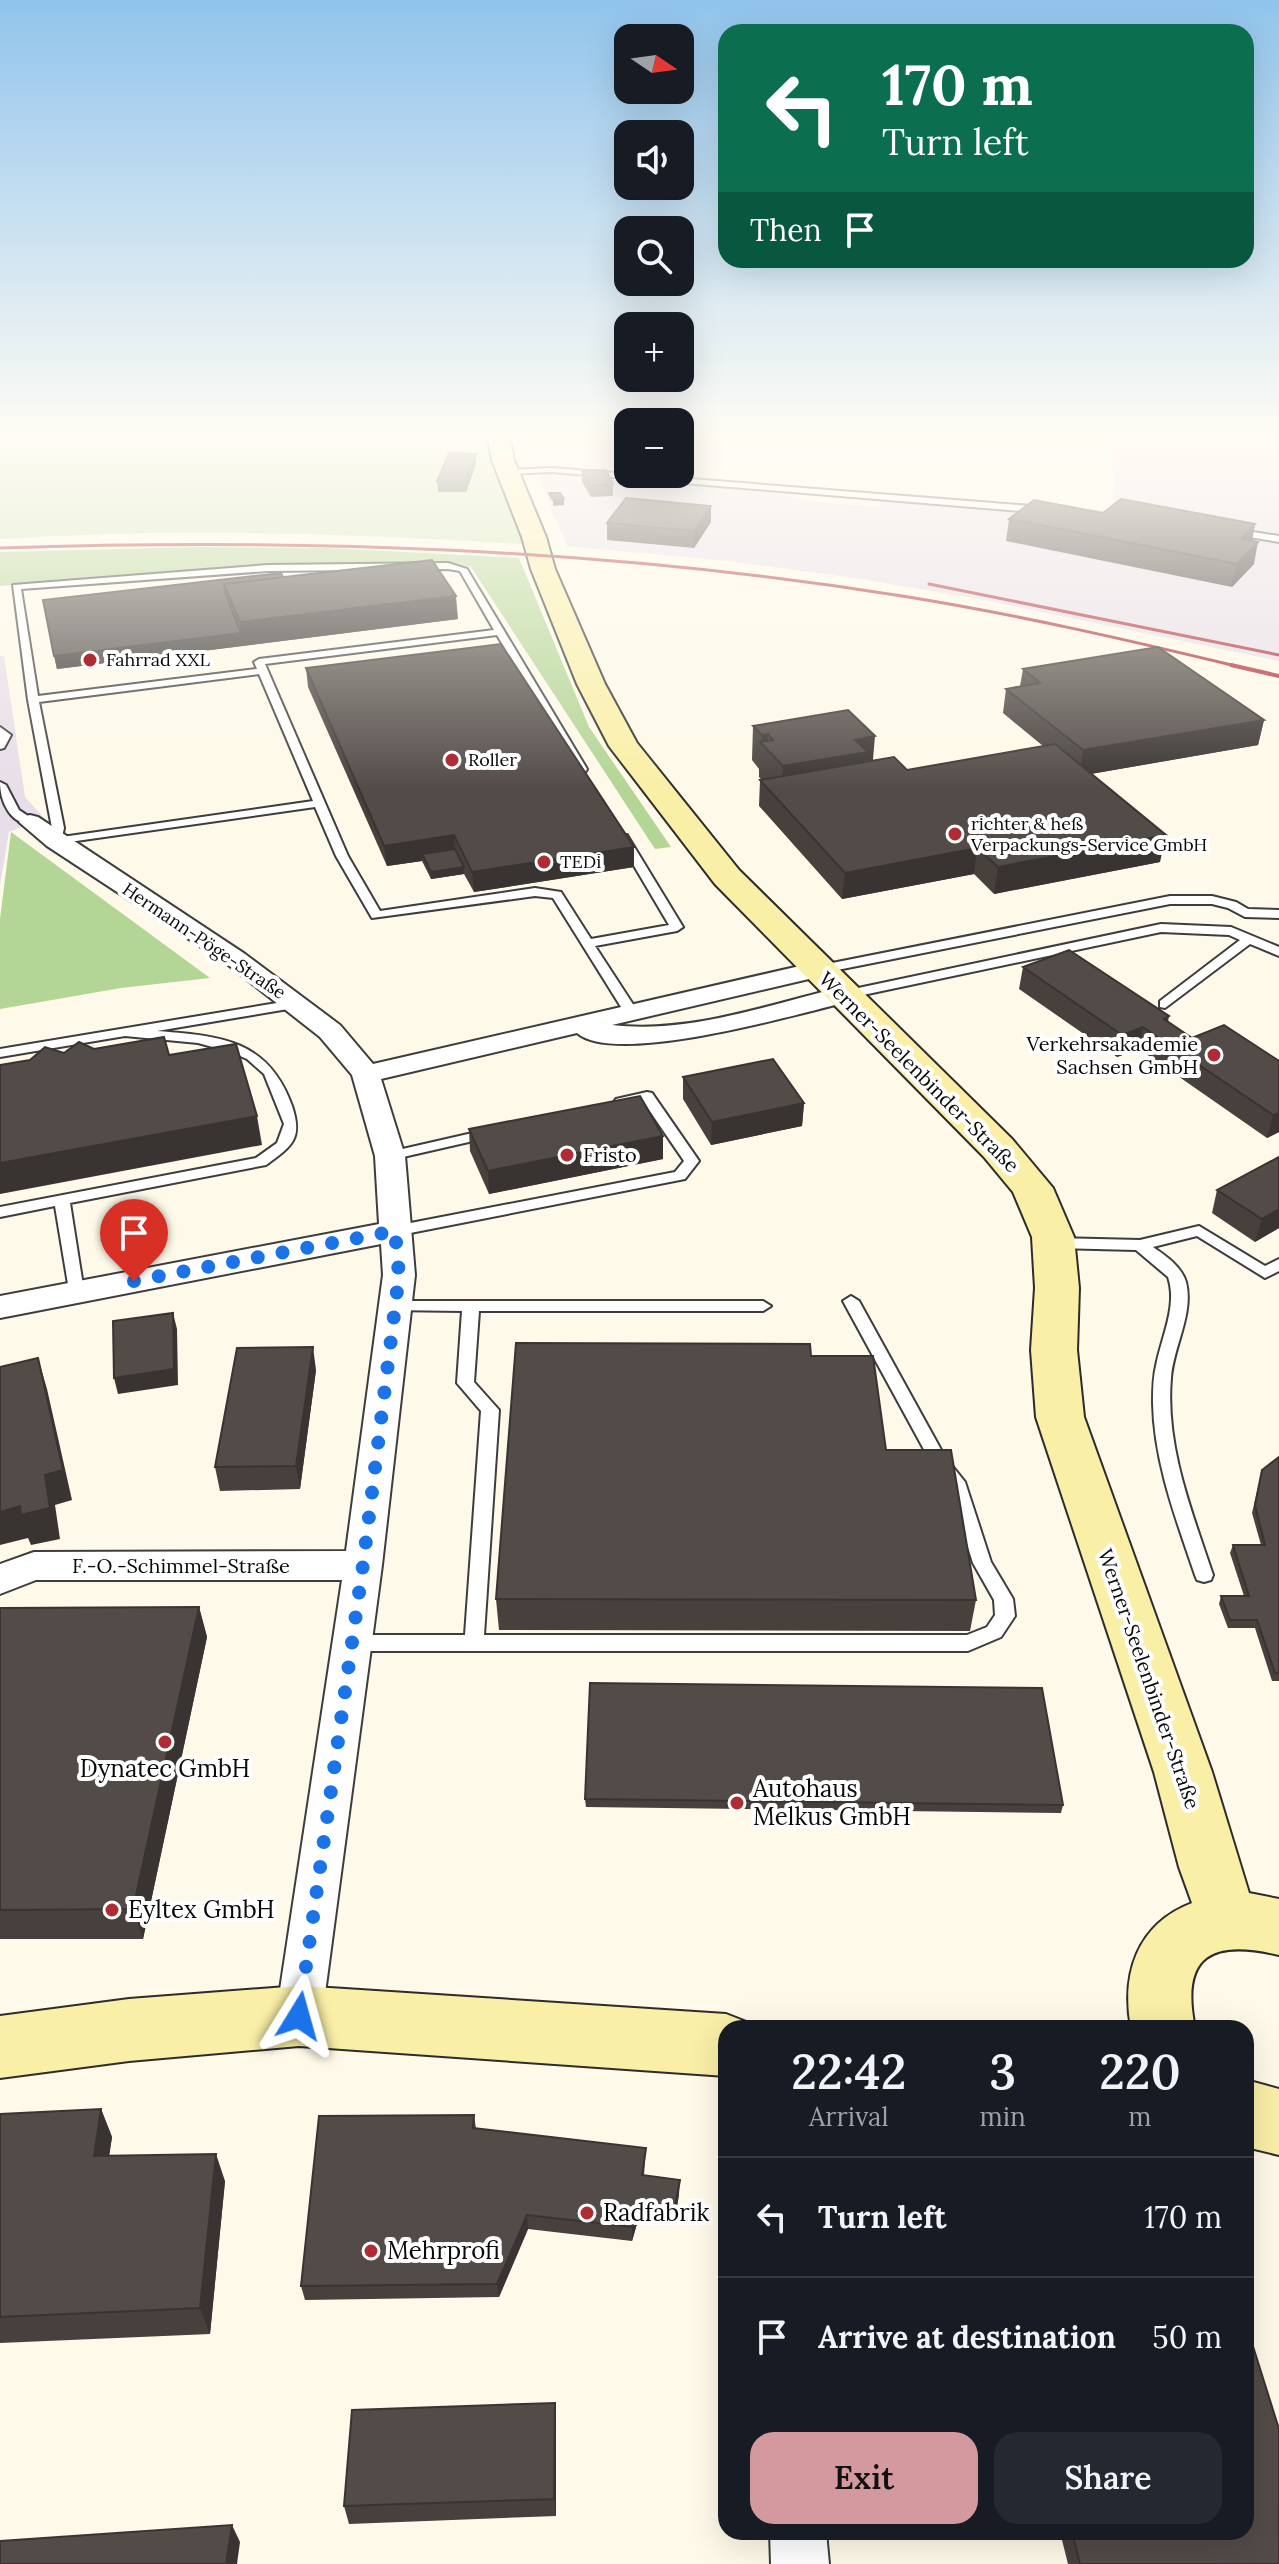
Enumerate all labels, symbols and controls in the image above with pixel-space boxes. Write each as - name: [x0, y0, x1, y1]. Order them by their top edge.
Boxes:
- north arrow: [614, 24, 694, 104]
- map controls: [614, 24, 694, 488]
- text: 170 m: [882, 49, 1033, 120]
- icon: left: [750, 56, 854, 160]
- text: Turn left: [882, 119, 1029, 165]
- button: sound: [614, 120, 694, 200]
- icon: arrive: [838, 208, 882, 252]
- text: Then: [750, 211, 822, 249]
- button: search: [614, 216, 694, 296]
- button: +: [614, 312, 694, 392]
- button: −: [614, 408, 694, 488]
- place label: Fahrrad XXL: [106, 648, 210, 671]
- marker: Fahrrad XXL: [81, 651, 99, 669]
- place label: Roller: [468, 748, 517, 771]
- marker: Roller: [443, 751, 461, 769]
- place label: richter & heß Verpackungs-Service GmbH: [970, 812, 1207, 856]
- marker: richter & heß Verpackungs-Service GmbH: [946, 825, 964, 843]
- place label: TEDi: [560, 850, 601, 873]
- marker: TEDi: [535, 853, 553, 871]
- street label: Hermann-Pöge-Straße: [118, 877, 291, 1004]
- street label: Werner-Seelenbinder-Straße: [814, 966, 1025, 1177]
- place label: Verkehrsakademie Sachsen GmbH: [1025, 1031, 1198, 1079]
- marker: Verkehrsakademie Sachsen GmbH: [1205, 1046, 1223, 1064]
- place label: Fristo: [583, 1142, 637, 1167]
- marker: Fristo: [558, 1146, 576, 1164]
- pin: [100, 1199, 168, 1281]
- icon: arrive: [112, 1211, 156, 1255]
- street label: Werner-Seelenbinder-Straße: [1093, 1545, 1206, 1812]
- street label: F.-O.-Schimmel-Straße: [72, 1553, 290, 1578]
- marker: Dynatec GmbH: [156, 1733, 174, 1751]
- place label: Dynatec GmbH: [80, 1753, 250, 1784]
- place label: Autohaus Melkus GmbH: [752, 1773, 911, 1832]
- marker: Autohaus Melkus GmbH: [728, 1794, 746, 1812]
- place label: Eyltex GmbH: [128, 1894, 275, 1925]
- marker: Eyltex GmbH: [103, 1901, 121, 1919]
- position arrow: [257, 1974, 341, 2058]
- text: 22:42: [791, 2041, 906, 2102]
- text: 3: [989, 2041, 1016, 2102]
- text: 220: [1099, 2041, 1181, 2102]
- text: Arrival: [809, 2100, 889, 2133]
- text: min: [980, 2100, 1026, 2133]
- text: m: [1128, 2100, 1152, 2133]
- icon: left: [750, 2195, 794, 2239]
- place label: Radfabrik: [603, 2197, 709, 2228]
- text: Turn left: [818, 2198, 946, 2236]
- text: 170 m: [1144, 2198, 1222, 2236]
- marker: Radfabrik: [578, 2204, 596, 2222]
- place label: Mehrprofi: [387, 2235, 500, 2266]
- marker: Mehrprofi: [362, 2242, 380, 2260]
- icon: arrive: [750, 2315, 794, 2359]
- text: Arrive at destination: [818, 2318, 1116, 2356]
- text: 50 m: [1152, 2318, 1222, 2356]
- button: Exit: [750, 2432, 978, 2524]
- button: Share: [994, 2432, 1222, 2524]

